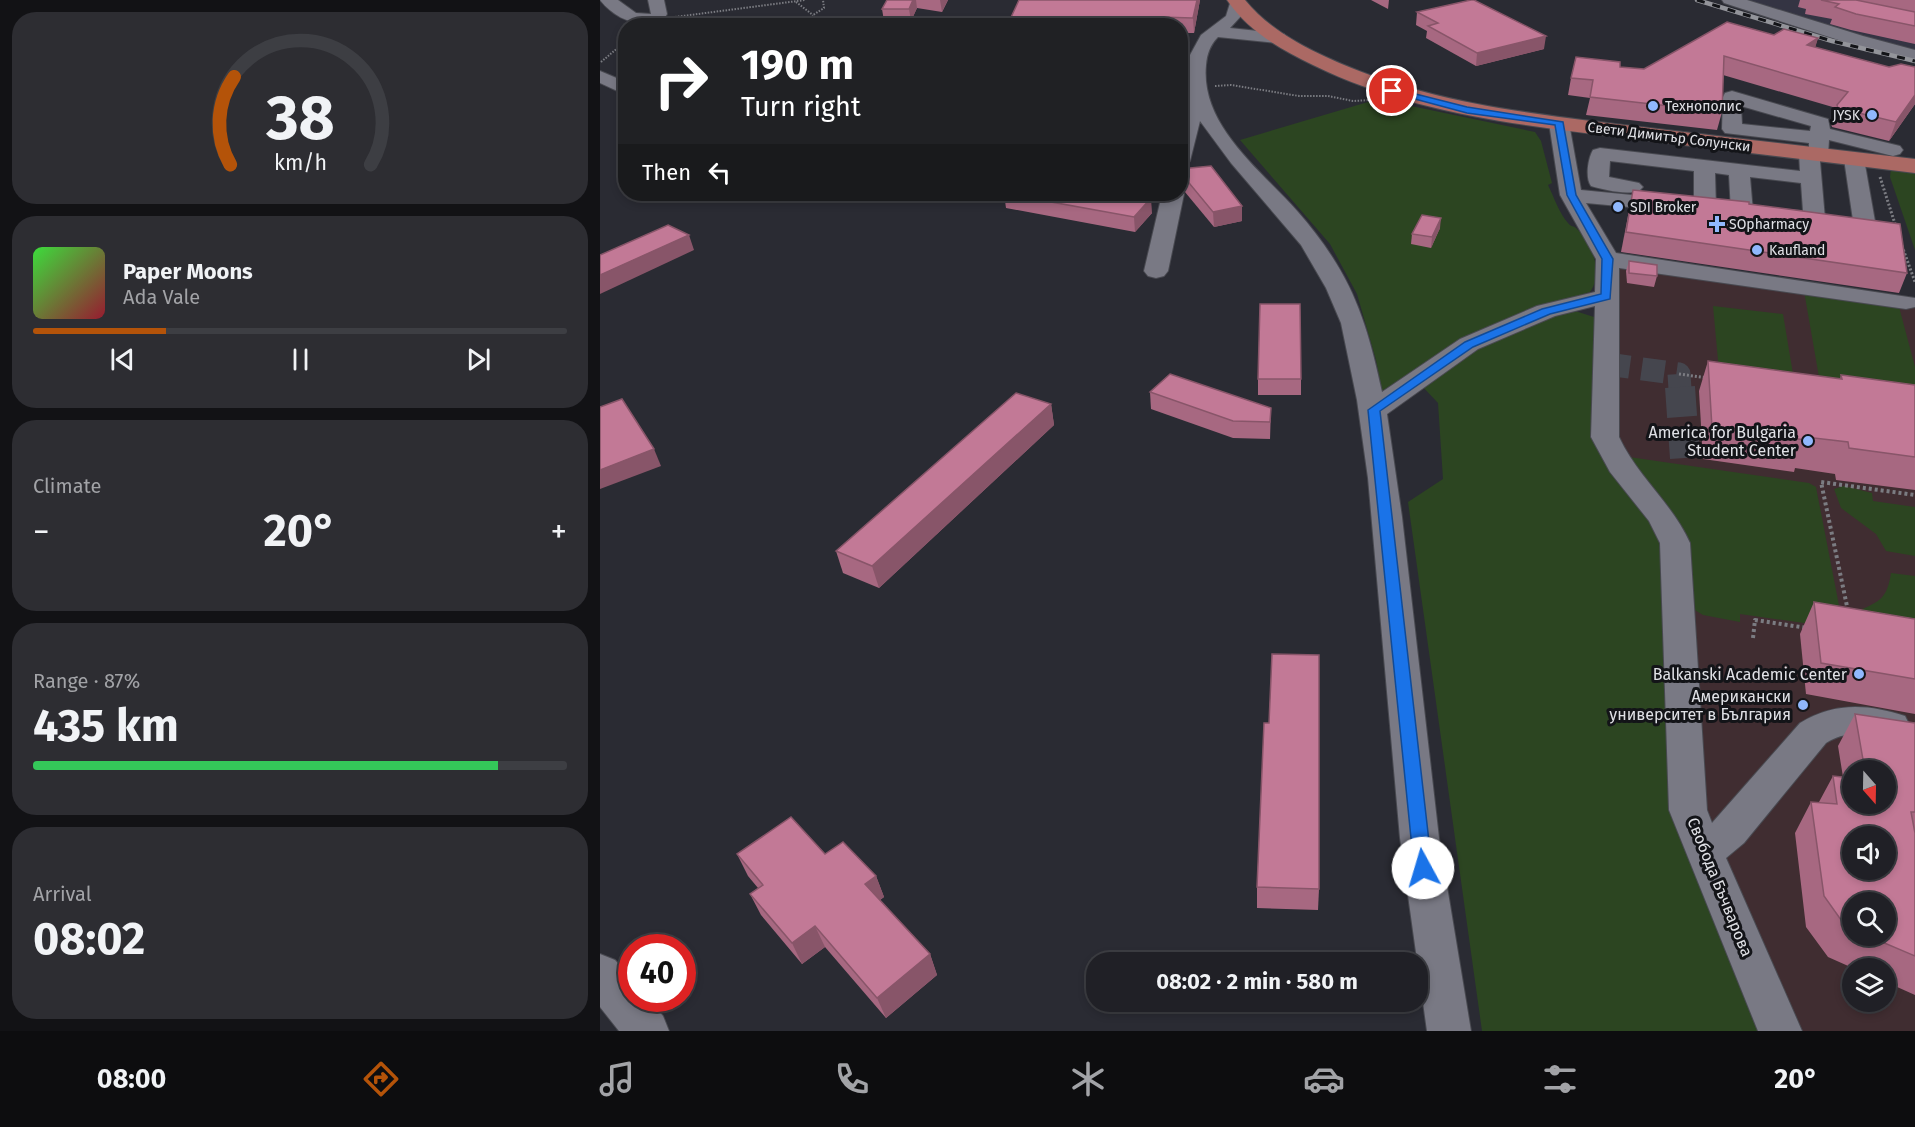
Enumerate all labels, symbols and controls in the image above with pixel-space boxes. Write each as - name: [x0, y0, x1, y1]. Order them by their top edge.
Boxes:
- text: 190 m: [741, 40, 854, 90]
- icon: right: [642, 42, 720, 120]
- pin: [1366, 65, 1417, 116]
- icon: arrive: [1375, 74, 1408, 107]
- text: 38: [265, 81, 334, 156]
- text: Turn right: [741, 91, 861, 123]
- place label: Технополис: [1665, 98, 1742, 115]
- marker: Технополис: [1646, 99, 1660, 113]
- place label: JYSK: [1832, 107, 1861, 124]
- marker: JYSK: [1865, 108, 1879, 122]
- street label: Свети Димитър Солунски: [1587, 119, 1751, 155]
- text: km/h: [273, 150, 327, 176]
- icon: left: [703, 156, 736, 189]
- text: Then: [642, 159, 691, 186]
- place label: SDI Broker: [1630, 199, 1697, 216]
- marker: SDI Broker: [1611, 200, 1625, 214]
- place label: SOpharmacy: [1729, 216, 1809, 233]
- marker: SOpharmacy: [1710, 217, 1724, 231]
- place label: Kaufland: [1769, 242, 1825, 259]
- marker: Kaufland: [1750, 243, 1764, 257]
- text: Paper Moons: [123, 258, 253, 285]
- text: Ada Vale: [123, 285, 200, 309]
- icon: previous: [106, 343, 139, 376]
- icon: pause: [284, 343, 317, 376]
- icon: next: [462, 343, 495, 376]
- place label: America for Bulgaria Student Center: [1648, 423, 1797, 460]
- marker: America for Bulgaria Student Center: [1801, 434, 1815, 448]
- text: Climate: [33, 474, 101, 498]
- text: 20°: [263, 504, 337, 558]
- text: −: [33, 512, 50, 552]
- text: +: [551, 512, 567, 552]
- place label: Balkanski Academic Center: [1653, 665, 1848, 684]
- marker: Balkanski Academic Center: [1852, 667, 1866, 681]
- text: Range · 87%: [33, 669, 140, 693]
- place label: Американски университет в България: [1609, 687, 1791, 724]
- marker: Американски университет в България: [1796, 698, 1810, 712]
- text: 435 km: [33, 699, 179, 753]
- north arrow: [1842, 760, 1896, 814]
- map controls: [1842, 760, 1896, 1012]
- street label: Свобода Бъчварова: [1683, 815, 1757, 959]
- button: sound: [1842, 826, 1896, 880]
- position arrow: [1391, 836, 1455, 900]
- text: Arrival: [33, 882, 92, 906]
- button: search: [1842, 892, 1896, 946]
- text: 08:02: [33, 912, 145, 966]
- speed limit sign: 40: [618, 934, 696, 1012]
- button: layers: [1842, 958, 1896, 1012]
- text: 08:02 · 2 min · 580 m: [1156, 968, 1358, 995]
- icon: directions: [360, 1058, 402, 1100]
- icon: music: [596, 1058, 638, 1100]
- icon: phone: [831, 1058, 873, 1100]
- icon: climate: [1067, 1058, 1109, 1100]
- icon: car: [1303, 1058, 1345, 1100]
- icon: filters: [1539, 1058, 1581, 1100]
- text: 08:00: [97, 1063, 166, 1095]
- text: 20°: [1774, 1063, 1818, 1095]

